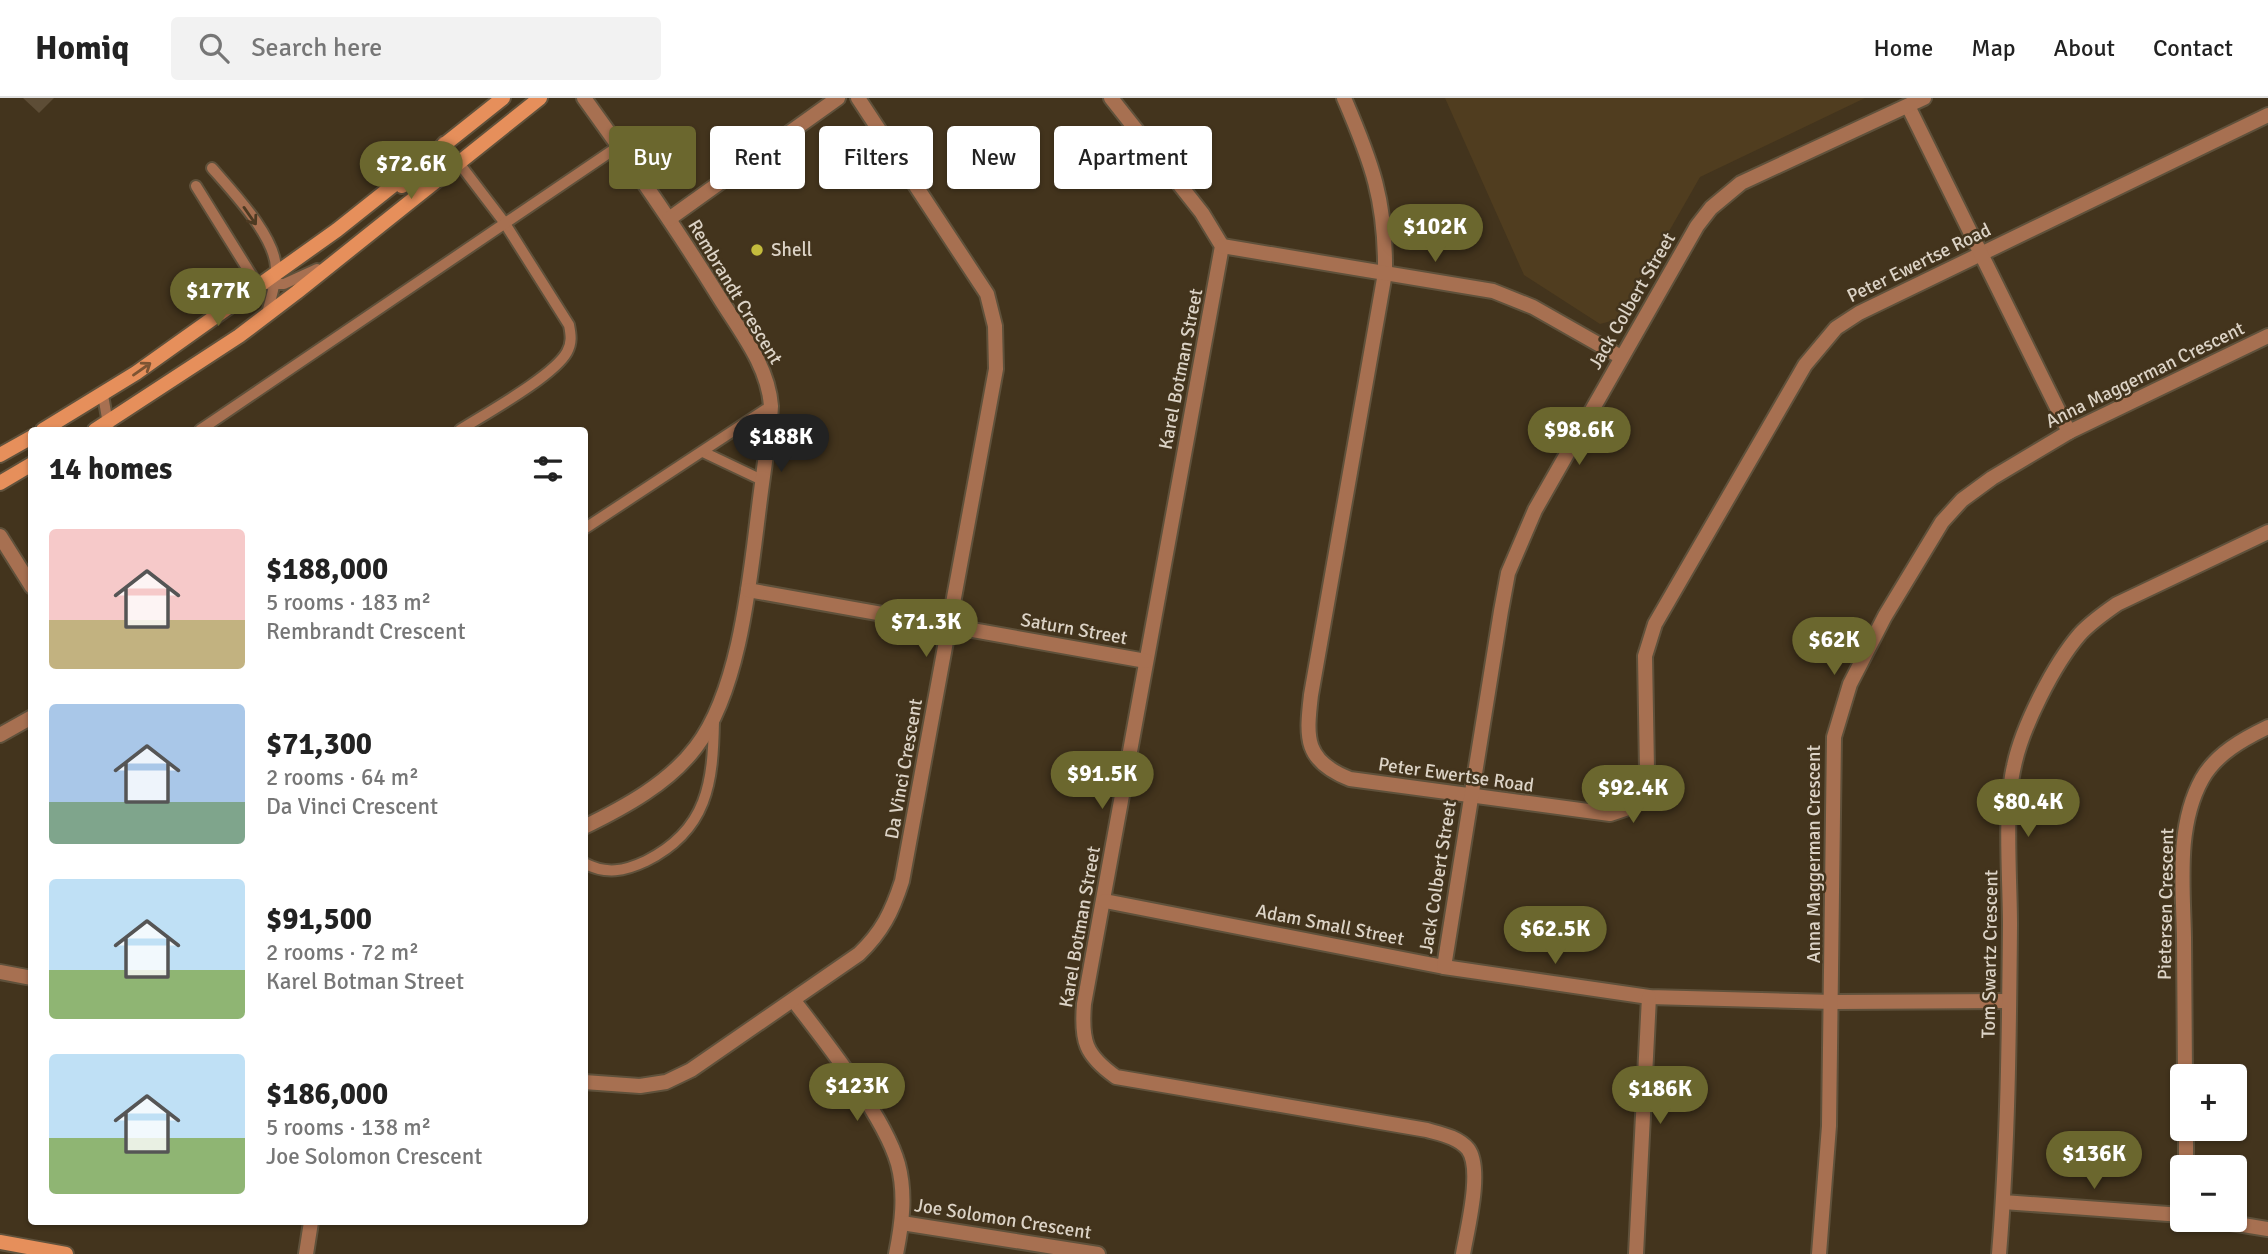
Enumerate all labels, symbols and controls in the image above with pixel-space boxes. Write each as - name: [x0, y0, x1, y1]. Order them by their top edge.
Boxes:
- search box: [171, 17, 661, 80]
- text: Homiq: [35, 28, 129, 69]
- icon: search: [195, 29, 233, 67]
- text: Search here: [251, 32, 382, 64]
- text: Home: [1873, 33, 1933, 63]
- text: Map: [1971, 33, 2016, 63]
- text: About: [2054, 33, 2115, 63]
- text: Contact: [2153, 33, 2233, 63]
- chip: Buy: [609, 126, 696, 189]
- chip: Rent: [710, 126, 805, 189]
- chip: Filters: [819, 126, 933, 189]
- chip: New: [947, 126, 1040, 189]
- chip: Apartment: [1054, 126, 1212, 189]
- pin: $72.6K: [354, 141, 468, 201]
- text: $72.6K: [376, 149, 446, 178]
- pin: $102K: [1386, 204, 1484, 264]
- one-way arrow: [243, 206, 257, 225]
- text: $102K: [1403, 212, 1467, 241]
- street label: Rembrandt Crescent: [682, 215, 788, 369]
- street label: Peter Ewertse Road: [1843, 218, 1995, 308]
- street label: Jack Colbert Street: [1583, 228, 1681, 374]
- place label: Shell: [771, 238, 812, 262]
- marker: Shell: [749, 242, 765, 258]
- pin: $177K: [169, 268, 267, 328]
- text: $177K: [186, 276, 250, 305]
- street label: Karel Botman Street: [1154, 286, 1208, 452]
- street label: Anna Maggerman Crescent: [2042, 316, 2249, 434]
- one-way arrow: [132, 362, 151, 376]
- pin: $98.6K: [1522, 408, 1636, 467]
- pin: $188K: [732, 414, 830, 474]
- text: $98.6K: [1544, 415, 1614, 444]
- text: $188K: [749, 422, 813, 451]
- icon: filters: [529, 450, 567, 488]
- text: 14 homes: [49, 451, 172, 488]
- text: $188,000: [266, 551, 388, 588]
- icon: home: [105, 557, 189, 641]
- text: 5 rooms · 183 m²: [266, 588, 431, 617]
- pin: $71.3K: [869, 600, 983, 659]
- text: $71.3K: [891, 607, 961, 636]
- street label: Saturn Street: [1019, 608, 1130, 650]
- text: Rembrandt Crescent: [266, 617, 466, 646]
- pin: $62K: [1793, 618, 1875, 677]
- text: $62K: [1808, 625, 1860, 654]
- street label: Da Vinci Crescent: [880, 697, 928, 841]
- text: $71,300: [266, 726, 372, 763]
- icon: home: [105, 732, 189, 816]
- street label: Anna Maggerman Crescent: [1802, 745, 1826, 963]
- pin: $91.5K: [1045, 752, 1159, 811]
- street label: Peter Ewertse Road: [1377, 752, 1535, 798]
- text: $91.5K: [1067, 759, 1137, 788]
- text: 2 rooms · 64 m²: [266, 763, 419, 792]
- pin: $92.4K: [1576, 766, 1690, 825]
- text: $92.4K: [1598, 773, 1668, 802]
- pin: $80.4K: [1971, 780, 2085, 839]
- text: $80.4K: [1993, 787, 2063, 816]
- text: Da Vinci Crescent: [266, 792, 438, 821]
- street label: Jack Colbert Street: [1414, 799, 1462, 955]
- street label: Pietersen Crescent: [2153, 827, 2179, 980]
- street label: Karel Botman Street: [1054, 844, 1106, 1010]
- street label: Tom Swartz Crescent: [1977, 869, 2003, 1039]
- street label: Adam Small Street: [1254, 899, 1406, 951]
- text: $91,500: [266, 901, 372, 938]
- pin: $62.5K: [1498, 906, 1612, 966]
- icon: home: [105, 907, 189, 991]
- text: $62.5K: [1520, 914, 1590, 943]
- text: 2 rooms · 72 m²: [266, 938, 419, 967]
- text: Karel Botman Street: [266, 967, 464, 996]
- pin: $123K: [808, 1063, 906, 1123]
- map controls: [2170, 1064, 2247, 1232]
- button: +: [2170, 1064, 2247, 1141]
- pin: $186K: [1611, 1066, 1709, 1126]
- text: $123K: [825, 1071, 889, 1100]
- text: $186K: [1628, 1074, 1692, 1103]
- text: $186,000: [266, 1076, 388, 1113]
- icon: home: [105, 1082, 189, 1166]
- text: 5 rooms · 138 m²: [266, 1113, 431, 1142]
- pin: $136K: [2045, 1132, 2143, 1191]
- text: $136K: [2062, 1139, 2126, 1168]
- text: Joe Solomon Crescent: [266, 1142, 482, 1171]
- button: −: [2170, 1155, 2247, 1232]
- street label: Joe Solomon Crescent: [913, 1193, 1093, 1245]

